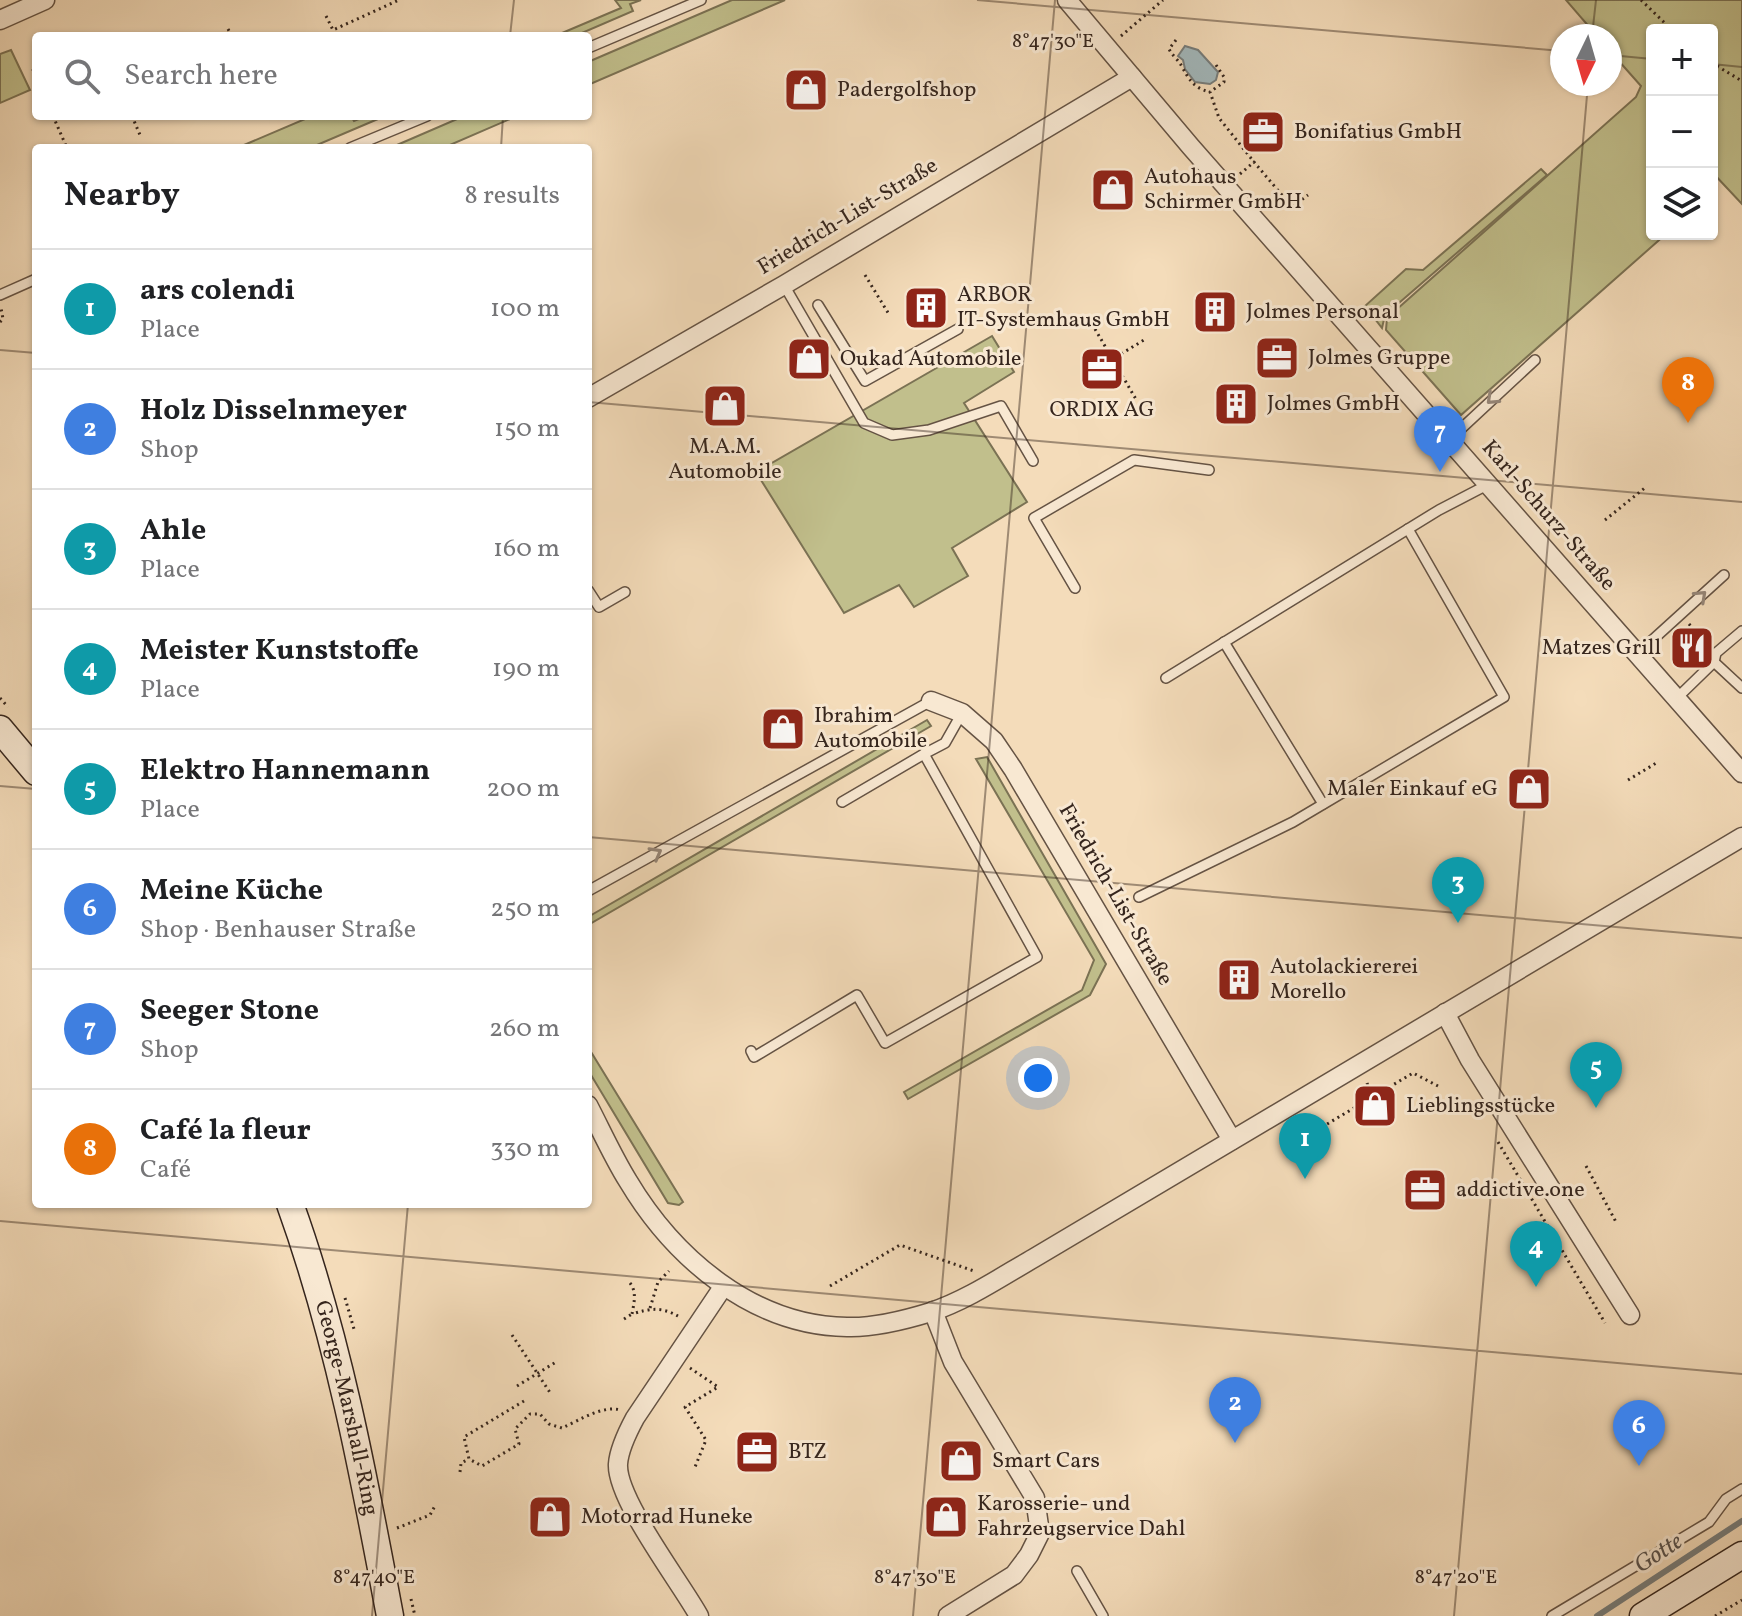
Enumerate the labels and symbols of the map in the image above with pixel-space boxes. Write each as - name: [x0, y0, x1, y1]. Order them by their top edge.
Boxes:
- north arrow: [1550, 24, 1622, 96]
- text: 8°47'30"E: [1012, 28, 1094, 56]
- shop icon: Padergolfshop: [782, 66, 830, 114]
- place label: Padergolfshop: [837, 75, 976, 106]
- office icon: Bonifatius GmbH: [1239, 108, 1287, 156]
- place label: Bonifatius GmbH: [1294, 117, 1462, 148]
- street label: Friedrich-List-Straße: [752, 151, 944, 283]
- place label: Autohaus Schirmer GmbH: [1144, 162, 1302, 218]
- shop icon: Autohaus Schirmer GmbH: [1089, 166, 1137, 214]
- place label: ARBOR IT-Systemhaus GmbH: [957, 280, 1170, 336]
- building icon: ARBOR IT-Systemhaus GmbH: [902, 284, 950, 332]
- building icon: Jolmes Personal: [1191, 288, 1239, 336]
- place label: Jolmes Personal: [1246, 297, 1399, 328]
- office icon: Jolmes Gruppe: [1253, 334, 1301, 382]
- shop icon: Oukad Automobile: [785, 335, 833, 383]
- place label: Jolmes Gruppe: [1308, 343, 1450, 374]
- place label: Oukad Automobile: [840, 344, 1022, 375]
- office icon: ORDIX AG: [1078, 345, 1126, 393]
- pin: 8: [1662, 357, 1714, 423]
- building icon: Jolmes GmbH: [1212, 380, 1260, 428]
- shop icon: M.A.M. Automobile: [701, 382, 749, 430]
- place label: Jolmes GmbH: [1267, 389, 1400, 420]
- one-way arrow: [1487, 390, 1501, 405]
- place label: ORDIX AG: [1049, 395, 1155, 426]
- pin: 7: [1414, 406, 1466, 472]
- place label: M.A.M. Automobile: [668, 432, 782, 488]
- street label: Karl-Schurz-Straße: [1474, 434, 1622, 598]
- one-way arrow: [1692, 592, 1707, 606]
- restaurant icon: Matzes Grill: [1668, 624, 1716, 672]
- place label: Matzes Grill: [1542, 633, 1661, 664]
- place label: Ibrahim Automobile: [814, 701, 927, 757]
- shop icon: Ibrahim Automobile: [759, 705, 807, 753]
- shop icon: Maler Einkauf eG: [1505, 765, 1553, 813]
- place label: Maler Einkauf eG: [1327, 774, 1498, 805]
- street label: Friedrich-List-Straße: [1050, 798, 1180, 992]
- one-way arrow: [648, 848, 662, 863]
- pin: 3: [1432, 857, 1484, 923]
- place label: Autolackiererei Morello: [1270, 952, 1418, 1008]
- building icon: Autolackiererei Morello: [1215, 956, 1263, 1004]
- pin: 5: [1570, 1042, 1622, 1108]
- your location: [1018, 1058, 1058, 1098]
- shop icon: Lieblingsstücke: [1351, 1082, 1399, 1130]
- place label: Lieblingsstücke: [1406, 1091, 1555, 1122]
- pin: 1: [1279, 1113, 1331, 1179]
- office icon: addictive.one: [1401, 1166, 1449, 1214]
- place label: addictive.one: [1456, 1175, 1585, 1206]
- pin: 4: [1510, 1221, 1562, 1287]
- street label: George-Marshall-Ring: [306, 1297, 386, 1518]
- pin: 2: [1209, 1377, 1261, 1443]
- pin: 6: [1613, 1400, 1665, 1466]
- office icon: BTZ: [733, 1428, 781, 1476]
- place label: BTZ: [788, 1437, 827, 1468]
- shop icon: Smart Cars: [937, 1437, 985, 1485]
- place label: Smart Cars: [992, 1446, 1100, 1477]
- place label: Karosserie- und Fahrzeugservice Dahl: [977, 1489, 1185, 1545]
- shop icon: Motorrad Huneke: [526, 1493, 574, 1541]
- shop icon: Karosserie- und Fahrzeugservice Dahl: [922, 1493, 970, 1541]
- place label: Motorrad Huneke: [581, 1502, 753, 1533]
- water label: Gotte: [1628, 1526, 1690, 1582]
- text: 8°47'40"E: [333, 1564, 415, 1592]
- text: 8°47'30"E: [874, 1564, 956, 1592]
- text: 8°47'20"E: [1415, 1564, 1497, 1592]

